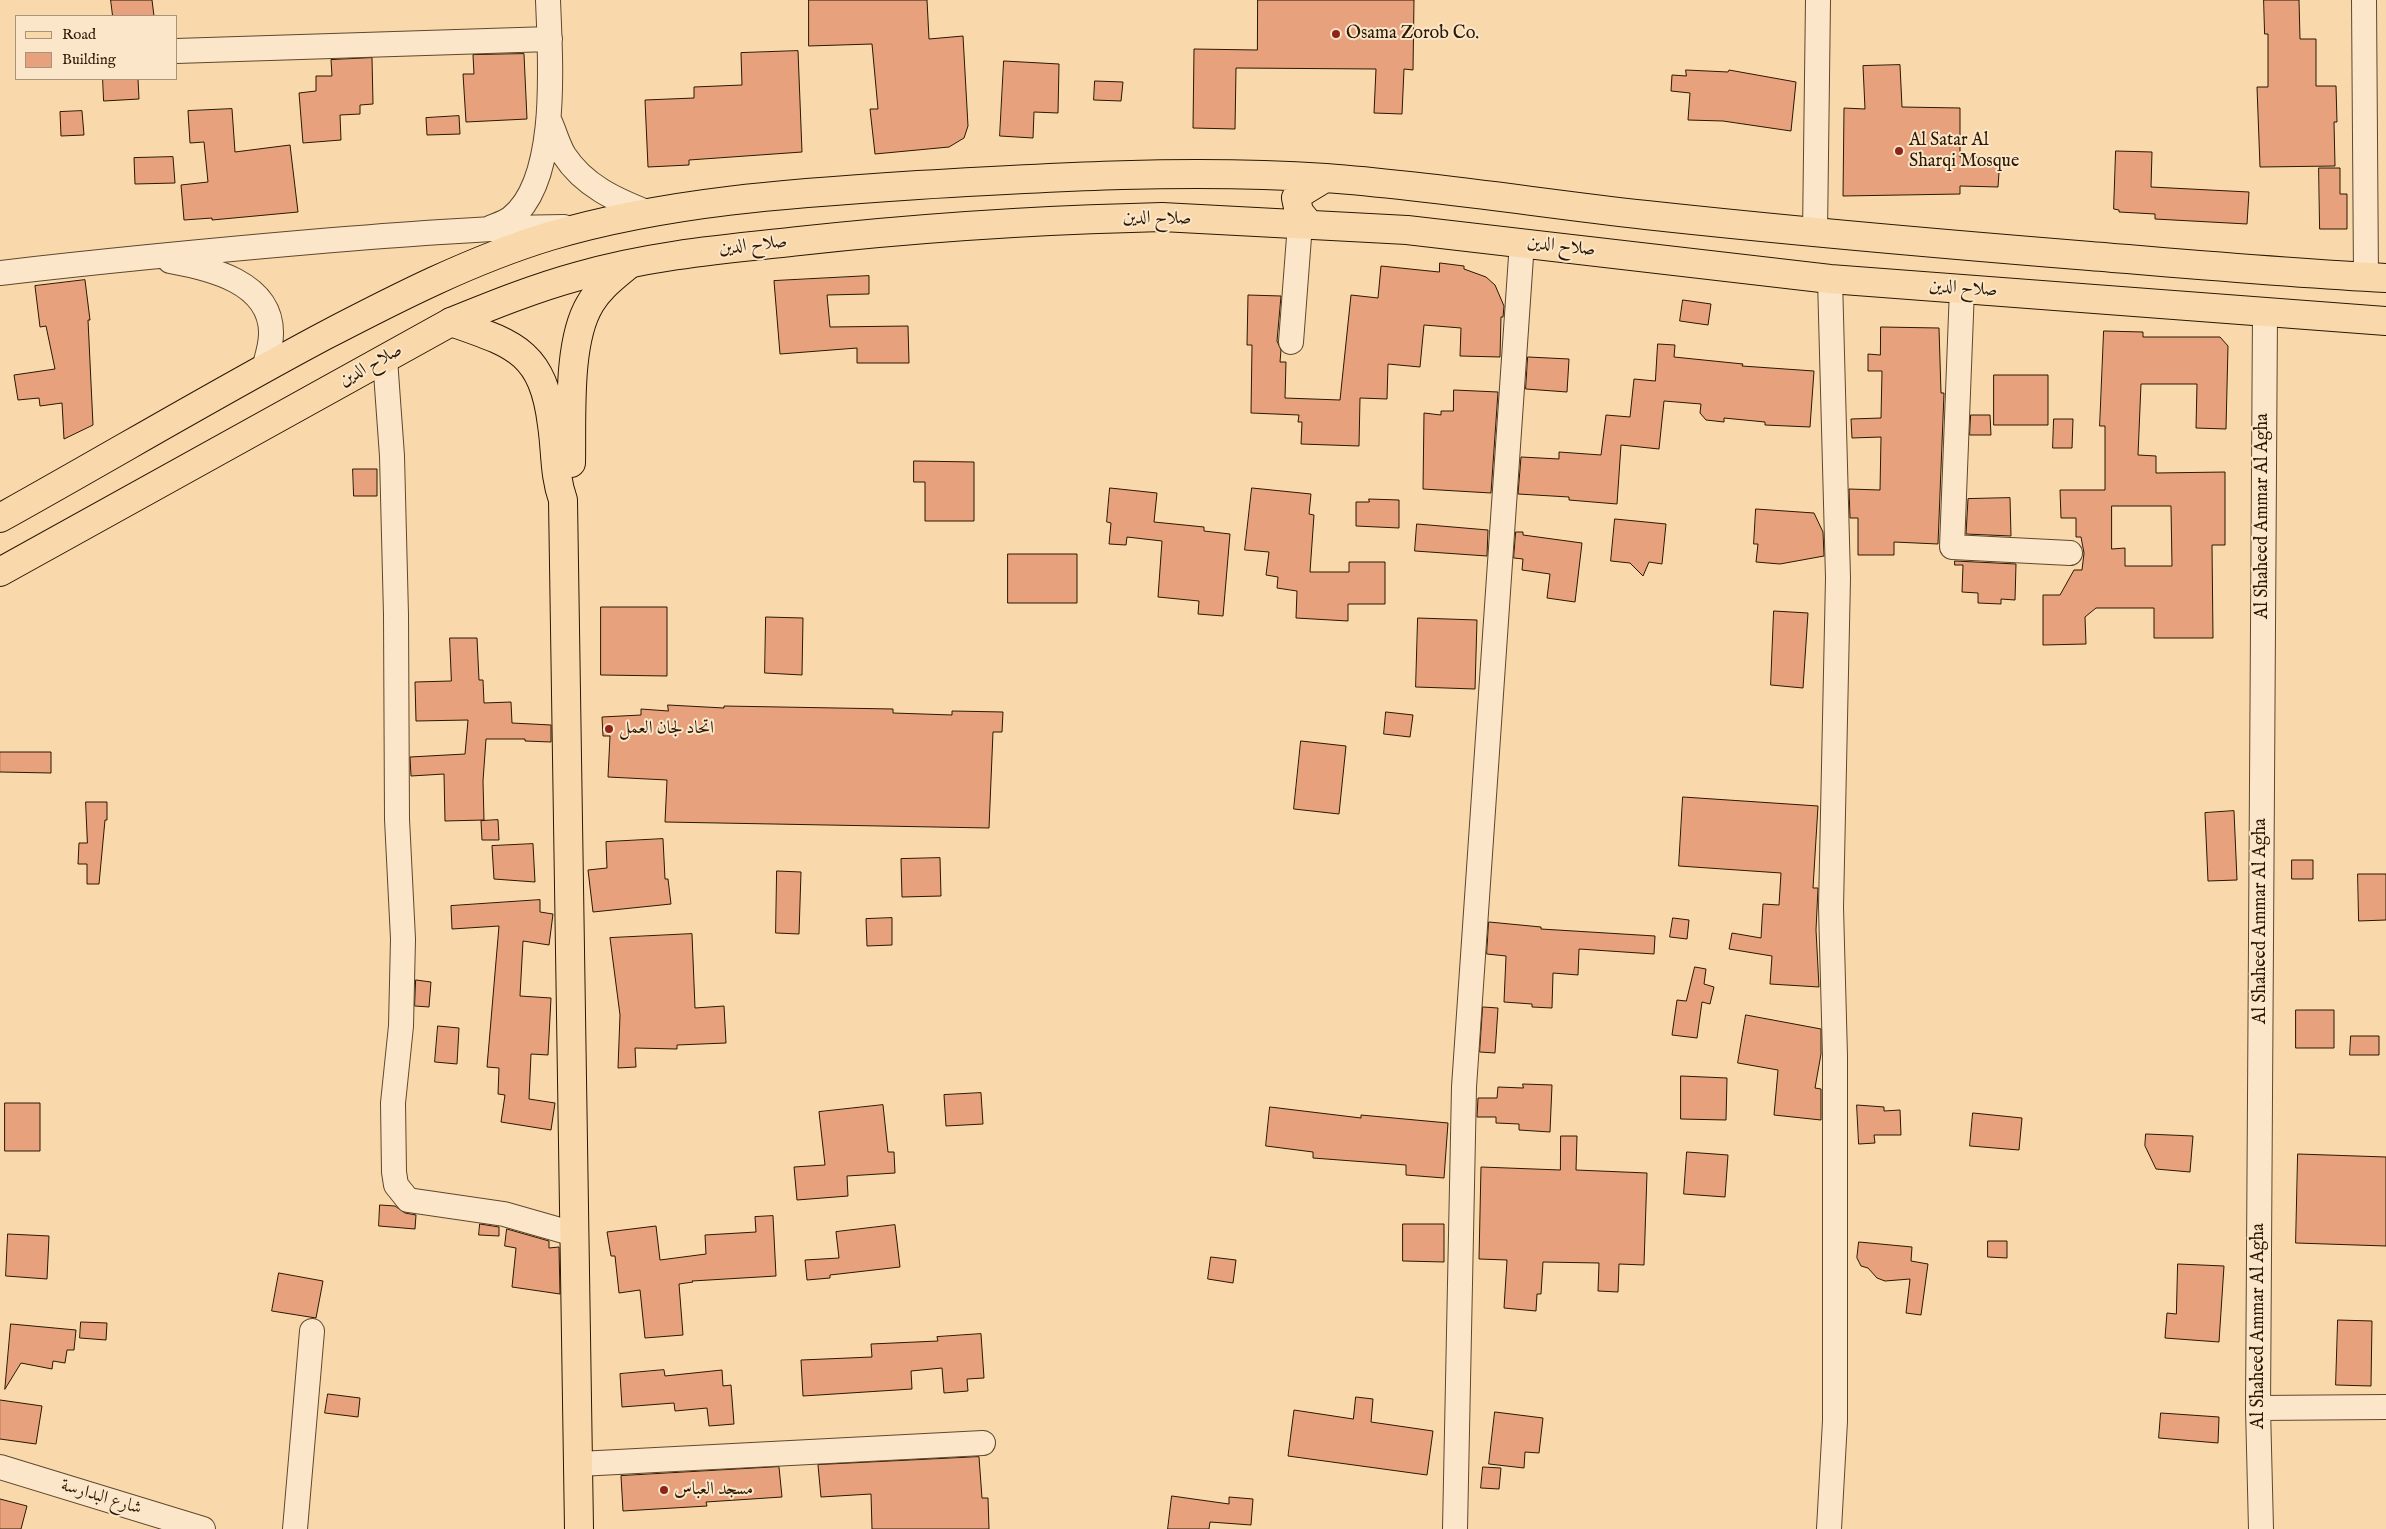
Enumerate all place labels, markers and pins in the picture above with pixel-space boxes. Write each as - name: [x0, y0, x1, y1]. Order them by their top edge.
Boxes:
- place label: Osama Zorob Co.: [1346, 23, 1479, 45]
- marker: Osama Zorob Co.: [1330, 28, 1342, 40]
- place label: Al Satar Al Sharqi Mosque: [1909, 130, 2019, 172]
- marker: Al Satar Al Sharqi Mosque: [1893, 145, 1905, 157]
- place label: اتحاد لجان العمل: [619, 718, 714, 740]
- marker: اتحاد لجان العمل: [603, 723, 615, 735]
- place label: مسجد العباس: [674, 1479, 753, 1501]
- marker: مسجد العباس: [658, 1484, 670, 1496]

